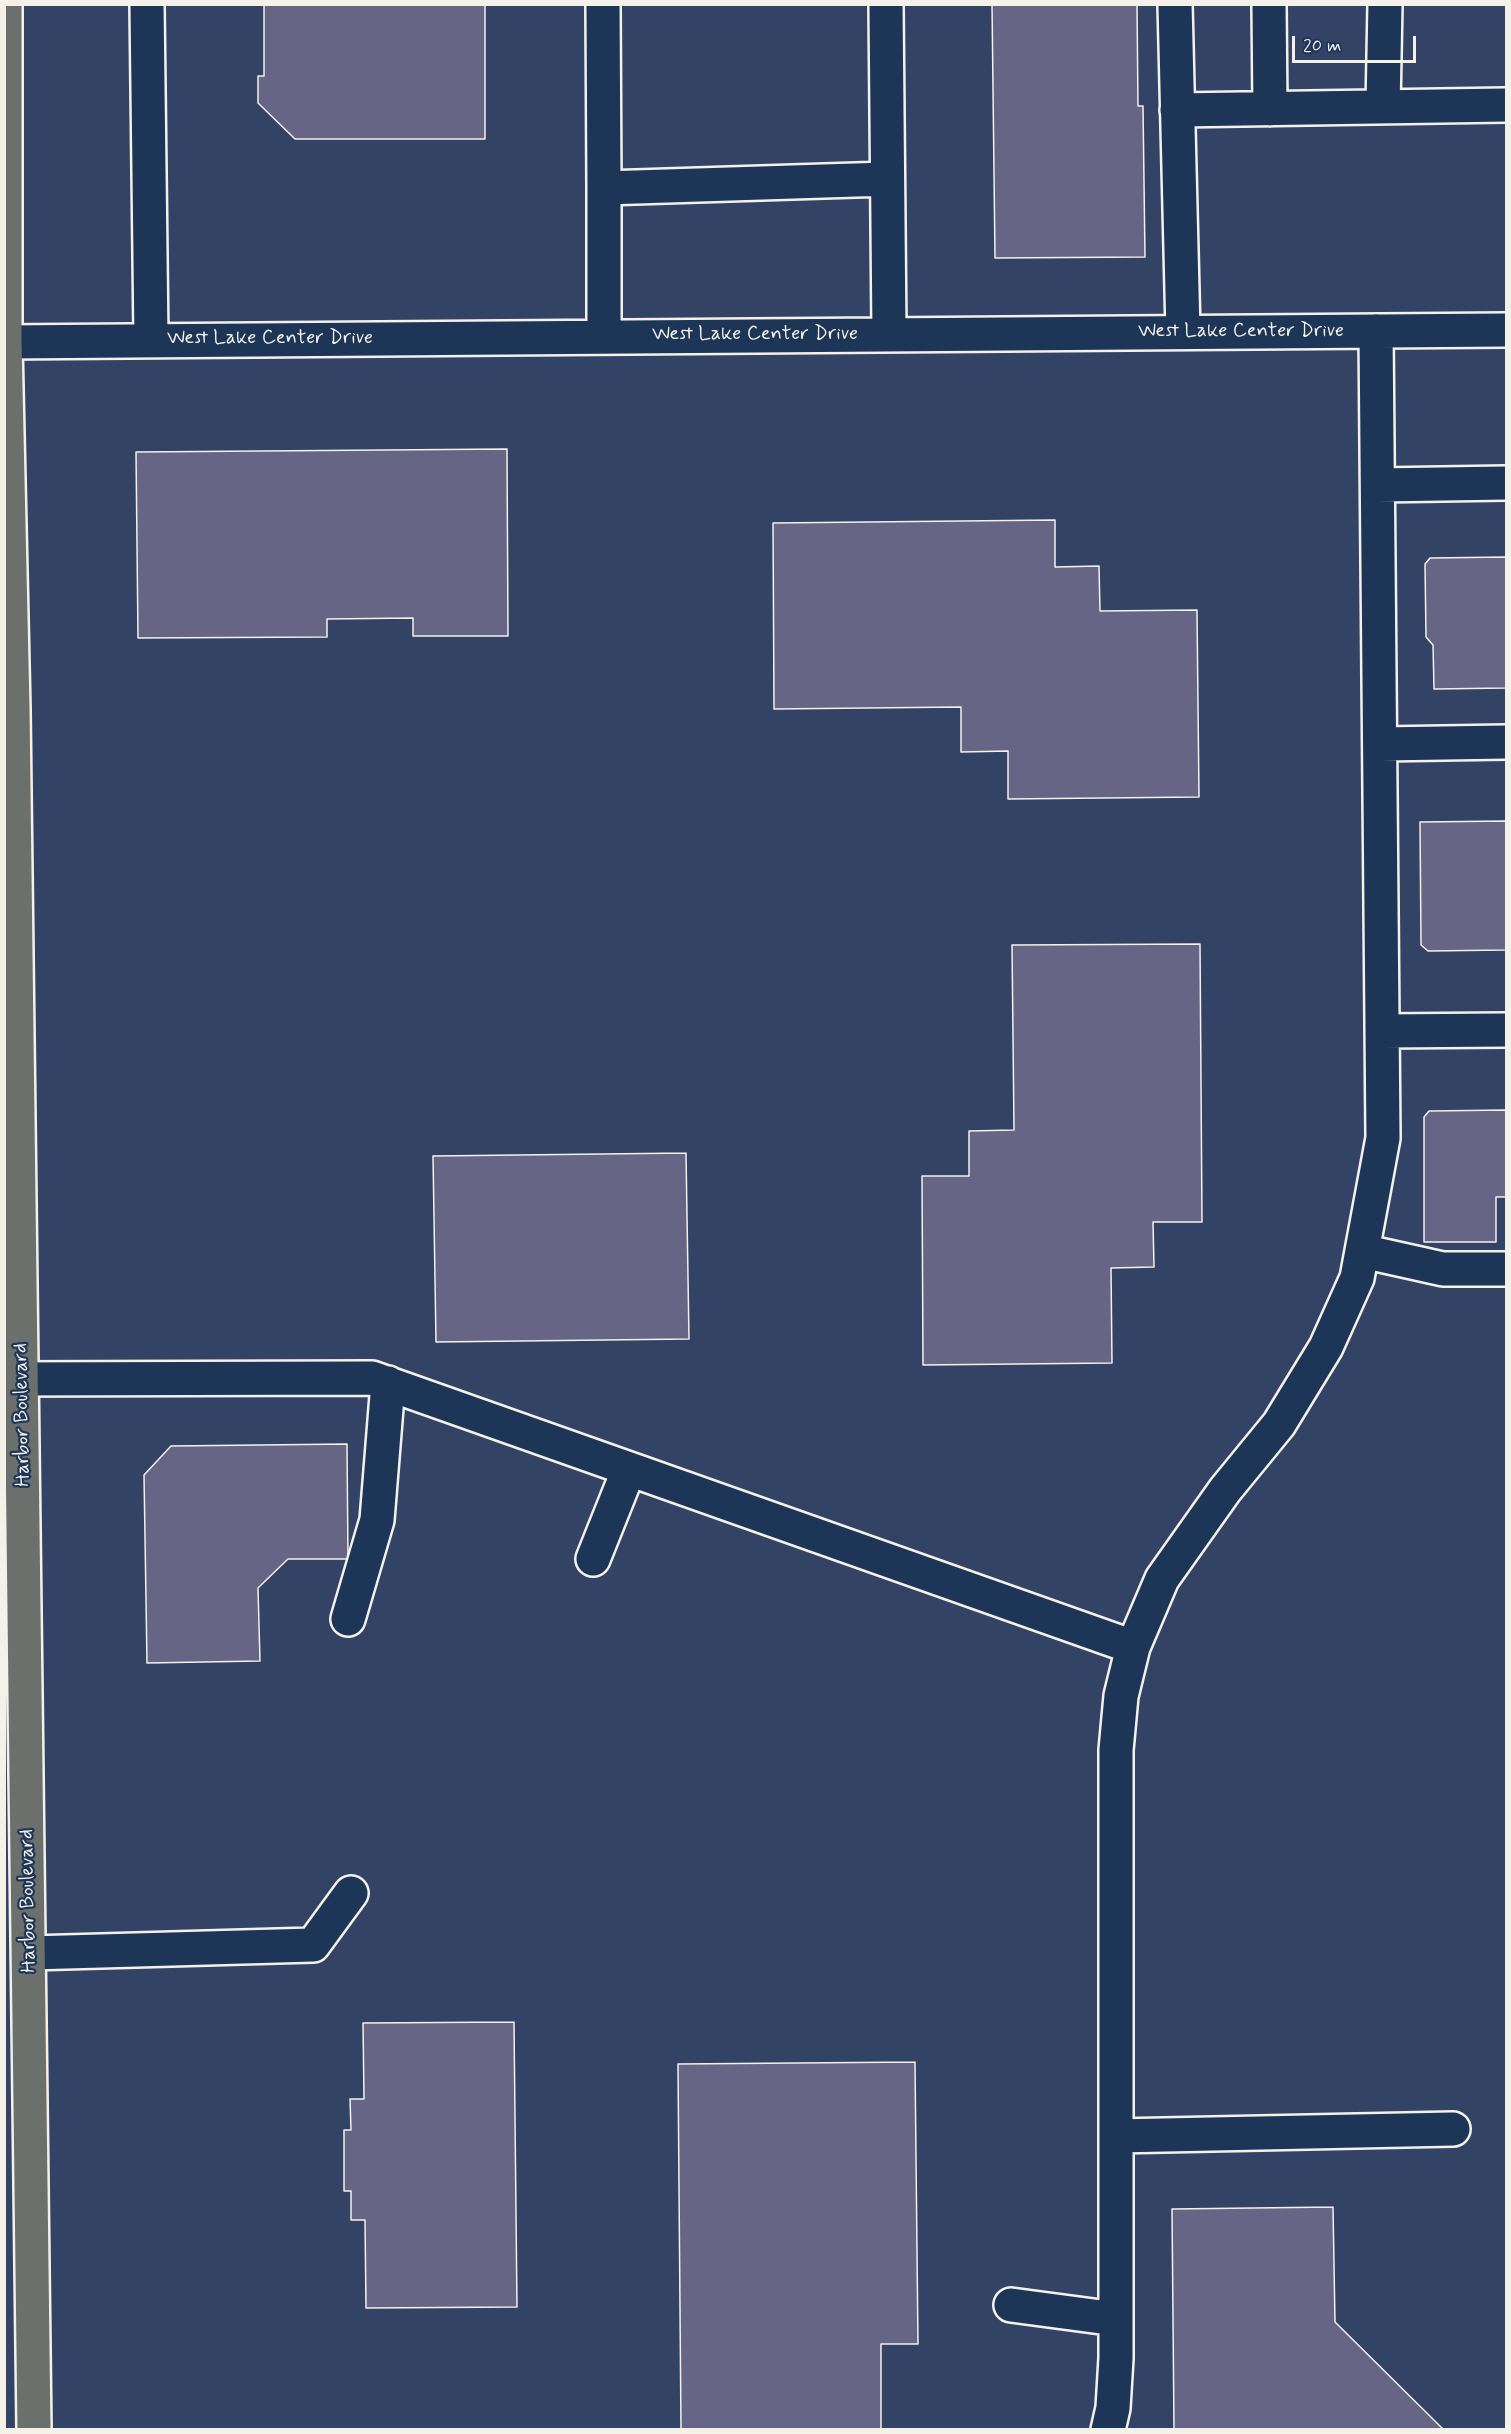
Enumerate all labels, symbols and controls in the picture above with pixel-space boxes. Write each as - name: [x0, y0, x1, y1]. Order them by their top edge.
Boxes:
- scale bar: [1295, 24, 1420, 62]
- text: 20 m: [1303, 34, 1341, 58]
- street label: West Lake Center Drive: [1138, 320, 1344, 344]
- street label: West Lake Center Drive: [652, 323, 858, 347]
- street label: West Lake Center Drive: [167, 327, 373, 351]
- street label: Harbor Boulevard: [10, 1343, 36, 1487]
- street label: Harbor Boulevard: [16, 1829, 42, 1973]

